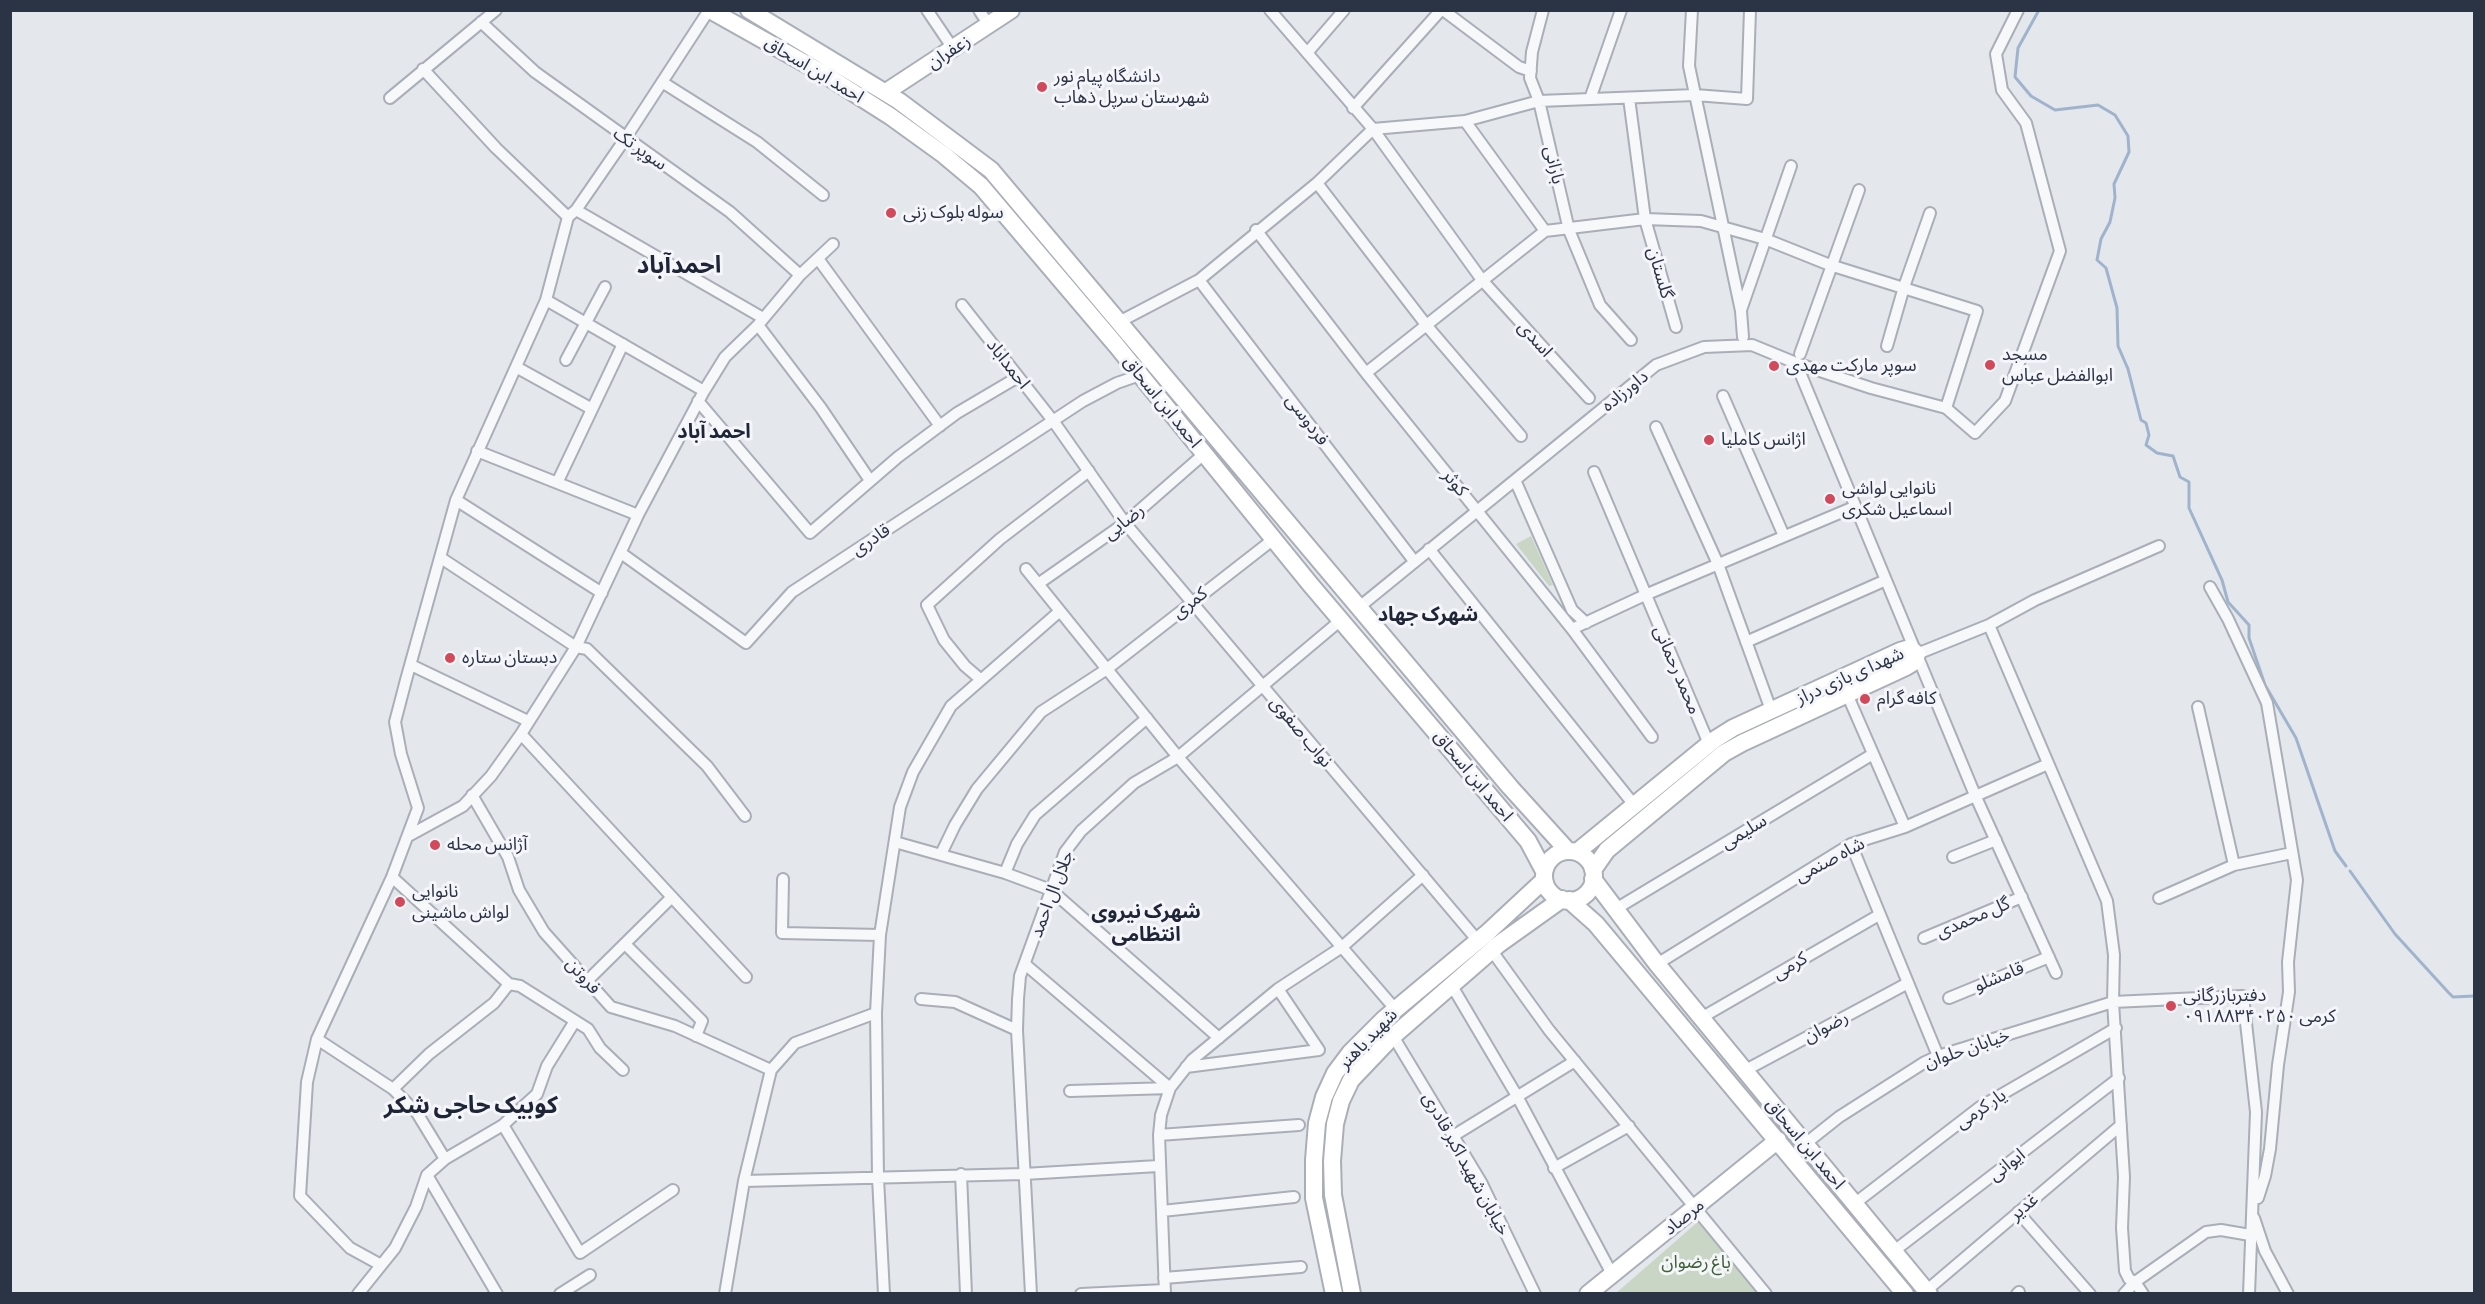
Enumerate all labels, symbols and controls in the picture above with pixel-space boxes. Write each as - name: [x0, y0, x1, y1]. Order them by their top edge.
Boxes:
- street label: زعفران: [923, 30, 975, 74]
- street label: احمد ابن اسحاق: [760, 32, 868, 108]
- place label: دانشگاه پیام نور شهرستان سرپل ذهاب: [1054, 66, 1209, 109]
- marker: دانشگاه پیام نور شهرستان سرپل ذهاب: [1035, 80, 1049, 94]
- street label: سوپر تک: [609, 123, 671, 175]
- street label: بارانی: [1539, 144, 1569, 186]
- place label: سوله بلوک زنی: [903, 202, 1004, 224]
- marker: سوله بلوک زنی: [884, 206, 898, 220]
- street label: گلستان: [1642, 245, 1678, 301]
- district label: احمدآباد: [637, 252, 721, 280]
- street label: اسدی: [1513, 316, 1557, 362]
- street label: احمداباد: [982, 335, 1034, 393]
- place label: مسجد ابوالفضل عباس: [2002, 344, 2113, 386]
- street label: احمد ابن اسحاق: [1118, 352, 1206, 452]
- place label: سوپر مارکت مهدی: [1786, 355, 1917, 377]
- marker: مسجد ابوالفضل عباس: [1983, 358, 1997, 372]
- marker: سوپر مارکت مهدی: [1767, 359, 1781, 373]
- street label: داورزاده: [1597, 366, 1653, 416]
- street label: فردوسی: [1281, 390, 1333, 450]
- district label: احمد آباد: [677, 420, 751, 444]
- place label: اژانس کاملیا: [1721, 429, 1806, 451]
- marker: اژانس کاملیا: [1702, 433, 1716, 447]
- street label: کوثر: [1438, 465, 1472, 501]
- place label: نانوایی لواشی اسماعیل شکری: [1842, 478, 1952, 520]
- marker: نانوایی لواشی اسماعیل شکری: [1823, 492, 1837, 506]
- street label: رضایی: [1099, 499, 1149, 545]
- street label: قادری: [847, 519, 895, 561]
- street label: کمری: [1168, 583, 1212, 623]
- district label: شهرک جهاد: [1378, 603, 1478, 627]
- street label: محمد رحمانی: [1649, 622, 1705, 718]
- street label: شهدا ی بازی دراز: [1793, 643, 1907, 709]
- place label: دبستان ستاره: [462, 647, 557, 669]
- marker: دبستان ستاره: [443, 651, 457, 665]
- place label: کافه گرام: [1877, 688, 1937, 710]
- street label: نواب صفوی: [1265, 692, 1337, 772]
- marker: کافه گرام: [1858, 692, 1872, 706]
- street label: احمد ابن اسحاق: [1429, 726, 1517, 826]
- street label: سلیمی: [1717, 810, 1771, 854]
- street label: شاه صنمی: [1792, 833, 1868, 887]
- place label: آژانس محله: [447, 834, 527, 856]
- marker: آژانس محله: [428, 838, 442, 852]
- street label: جلال ال احمد: [1026, 847, 1078, 941]
- place label: نانوایی لواش ماشینی: [412, 881, 509, 924]
- street label: گل محمدی: [1933, 893, 2013, 943]
- marker: نانوایی لواش ماشینی: [393, 895, 407, 909]
- district label: شهرک نیروی انتظامی: [1091, 900, 1201, 947]
- street label: کرمی: [1769, 948, 1811, 984]
- street label: فروتن: [561, 953, 605, 999]
- street label: قامشلو: [1971, 957, 2027, 997]
- place label: دفتربازرگانی کرمی ۰۹۱۸۸۳۴۰۲۵۰: [2183, 985, 2336, 1028]
- marker: دفتربازرگانی کرمی ۰۹۱۸۸۳۴۰۲۵۰: [2164, 999, 2178, 1013]
- street label: شهید باهنر: [1334, 1004, 1402, 1074]
- street label: رضوان: [1800, 1006, 1852, 1048]
- street label: خیابان حلوان: [1921, 1024, 2013, 1074]
- street label: یار کرمی: [1951, 1084, 2011, 1134]
- street label: خیابان شهید اکبر قادری: [1418, 1089, 1514, 1239]
- district label: کوبیک حاجی شکر: [384, 1092, 558, 1120]
- street label: احمد ابن اسحاق: [1761, 1094, 1849, 1194]
- street label: ایوانی: [1984, 1144, 2030, 1186]
- street label: غدیر: [2005, 1189, 2043, 1225]
- street label: مرصاد: [1659, 1194, 1709, 1240]
- park label: باغ رضوان: [1661, 1252, 1731, 1274]

